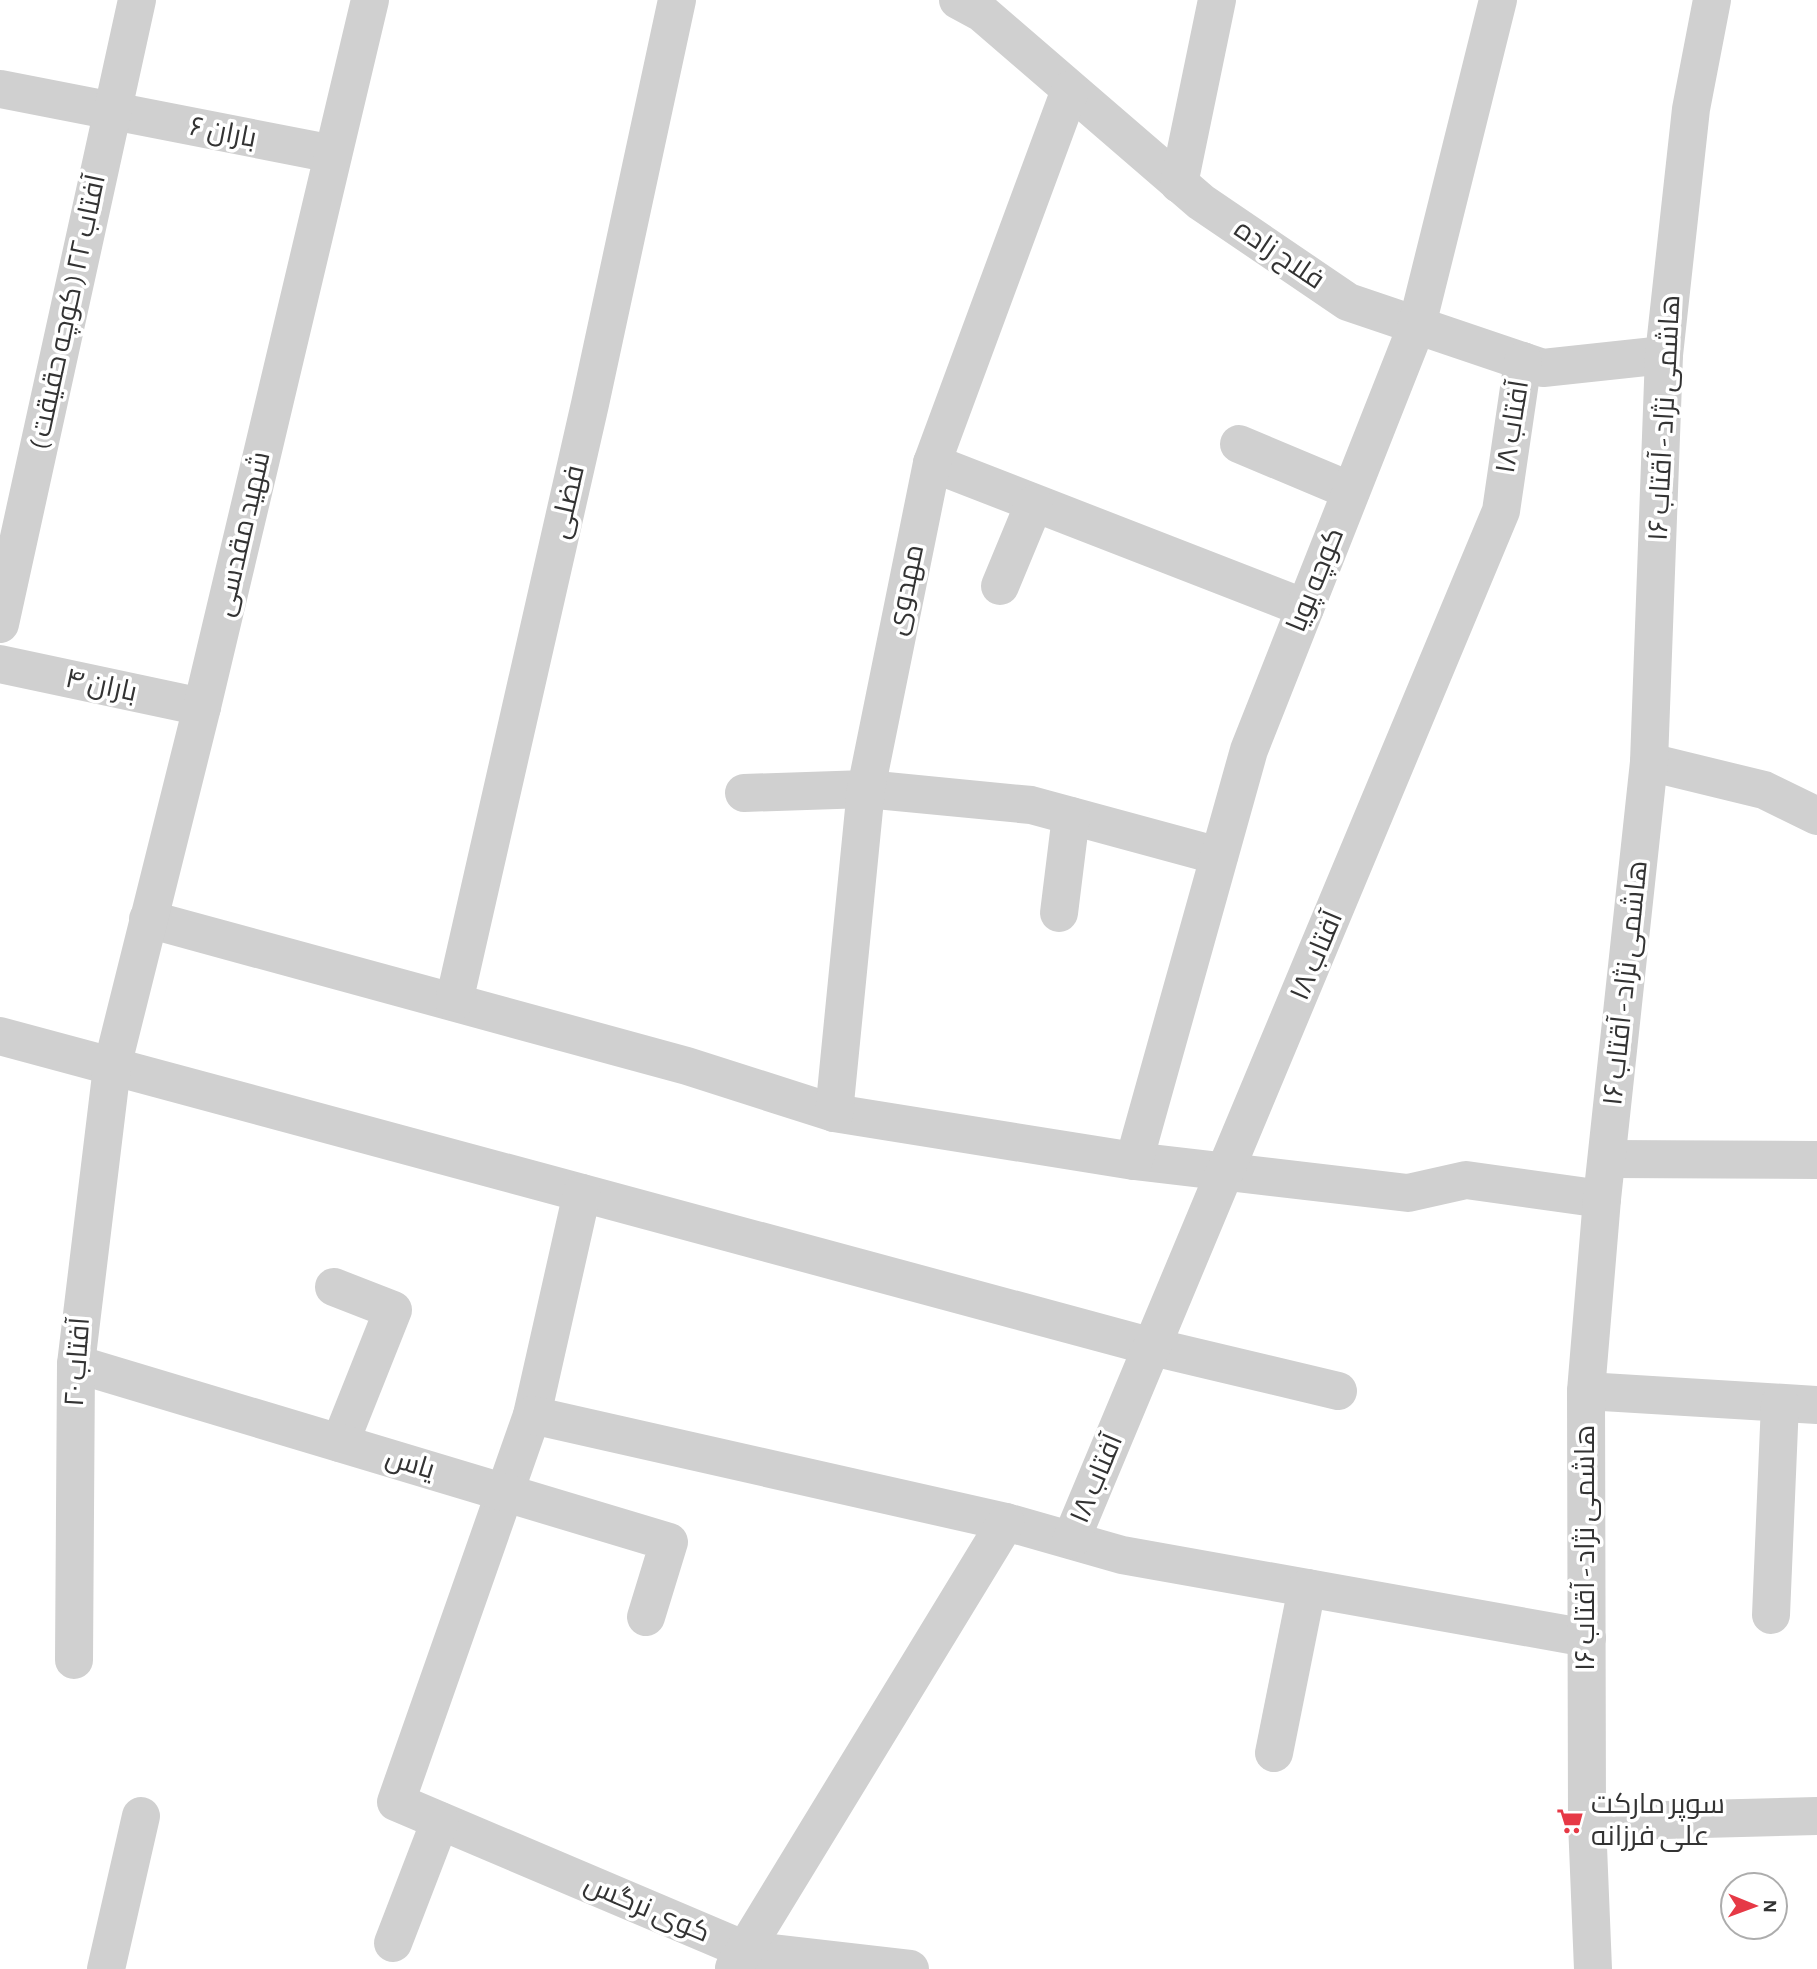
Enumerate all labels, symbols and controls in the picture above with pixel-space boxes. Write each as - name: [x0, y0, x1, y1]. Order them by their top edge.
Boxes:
- street label: باران ۶: [187, 113, 259, 154]
- street label: آفتاب ۲۲ ( کوچه حقیقت ): [22, 171, 114, 453]
- street label: فلاح زاده: [1227, 215, 1329, 297]
- street label: هاشمی نژاد - آقتاب ۱۶: [1642, 294, 1686, 542]
- street label: آفتاب ۱۸: [1489, 378, 1534, 476]
- street label: شهید مقدسی: [209, 449, 277, 619]
- street label: فضلی: [546, 463, 591, 542]
- street label: کوچه پویا: [1283, 524, 1352, 637]
- street label: مهدوی: [883, 542, 930, 638]
- street label: باران ۴: [62, 665, 139, 708]
- street label: هاشمی نژاد - آقتاب ۱۶: [1596, 859, 1654, 1107]
- street label: آفتاب ۱۸: [1283, 906, 1348, 1005]
- street label: آفتاب ۲۰: [58, 1316, 95, 1408]
- street label: هاشمی نژاد - آقتاب ۱۶: [1569, 1425, 1601, 1671]
- street label: آفتاب ۱۸: [1063, 1429, 1128, 1528]
- street label: یاس: [382, 1443, 438, 1486]
- place label: سوپر مارکت علی فرزانه: [1591, 1791, 1725, 1852]
- supermarket icon: سوپر مارکت علی فرزانه: [1555, 1806, 1585, 1836]
- street label: کوی نرگس: [580, 1870, 714, 1949]
- north arrow: [1719, 1871, 1789, 1941]
- text: N: [1760, 1899, 1779, 1913]

